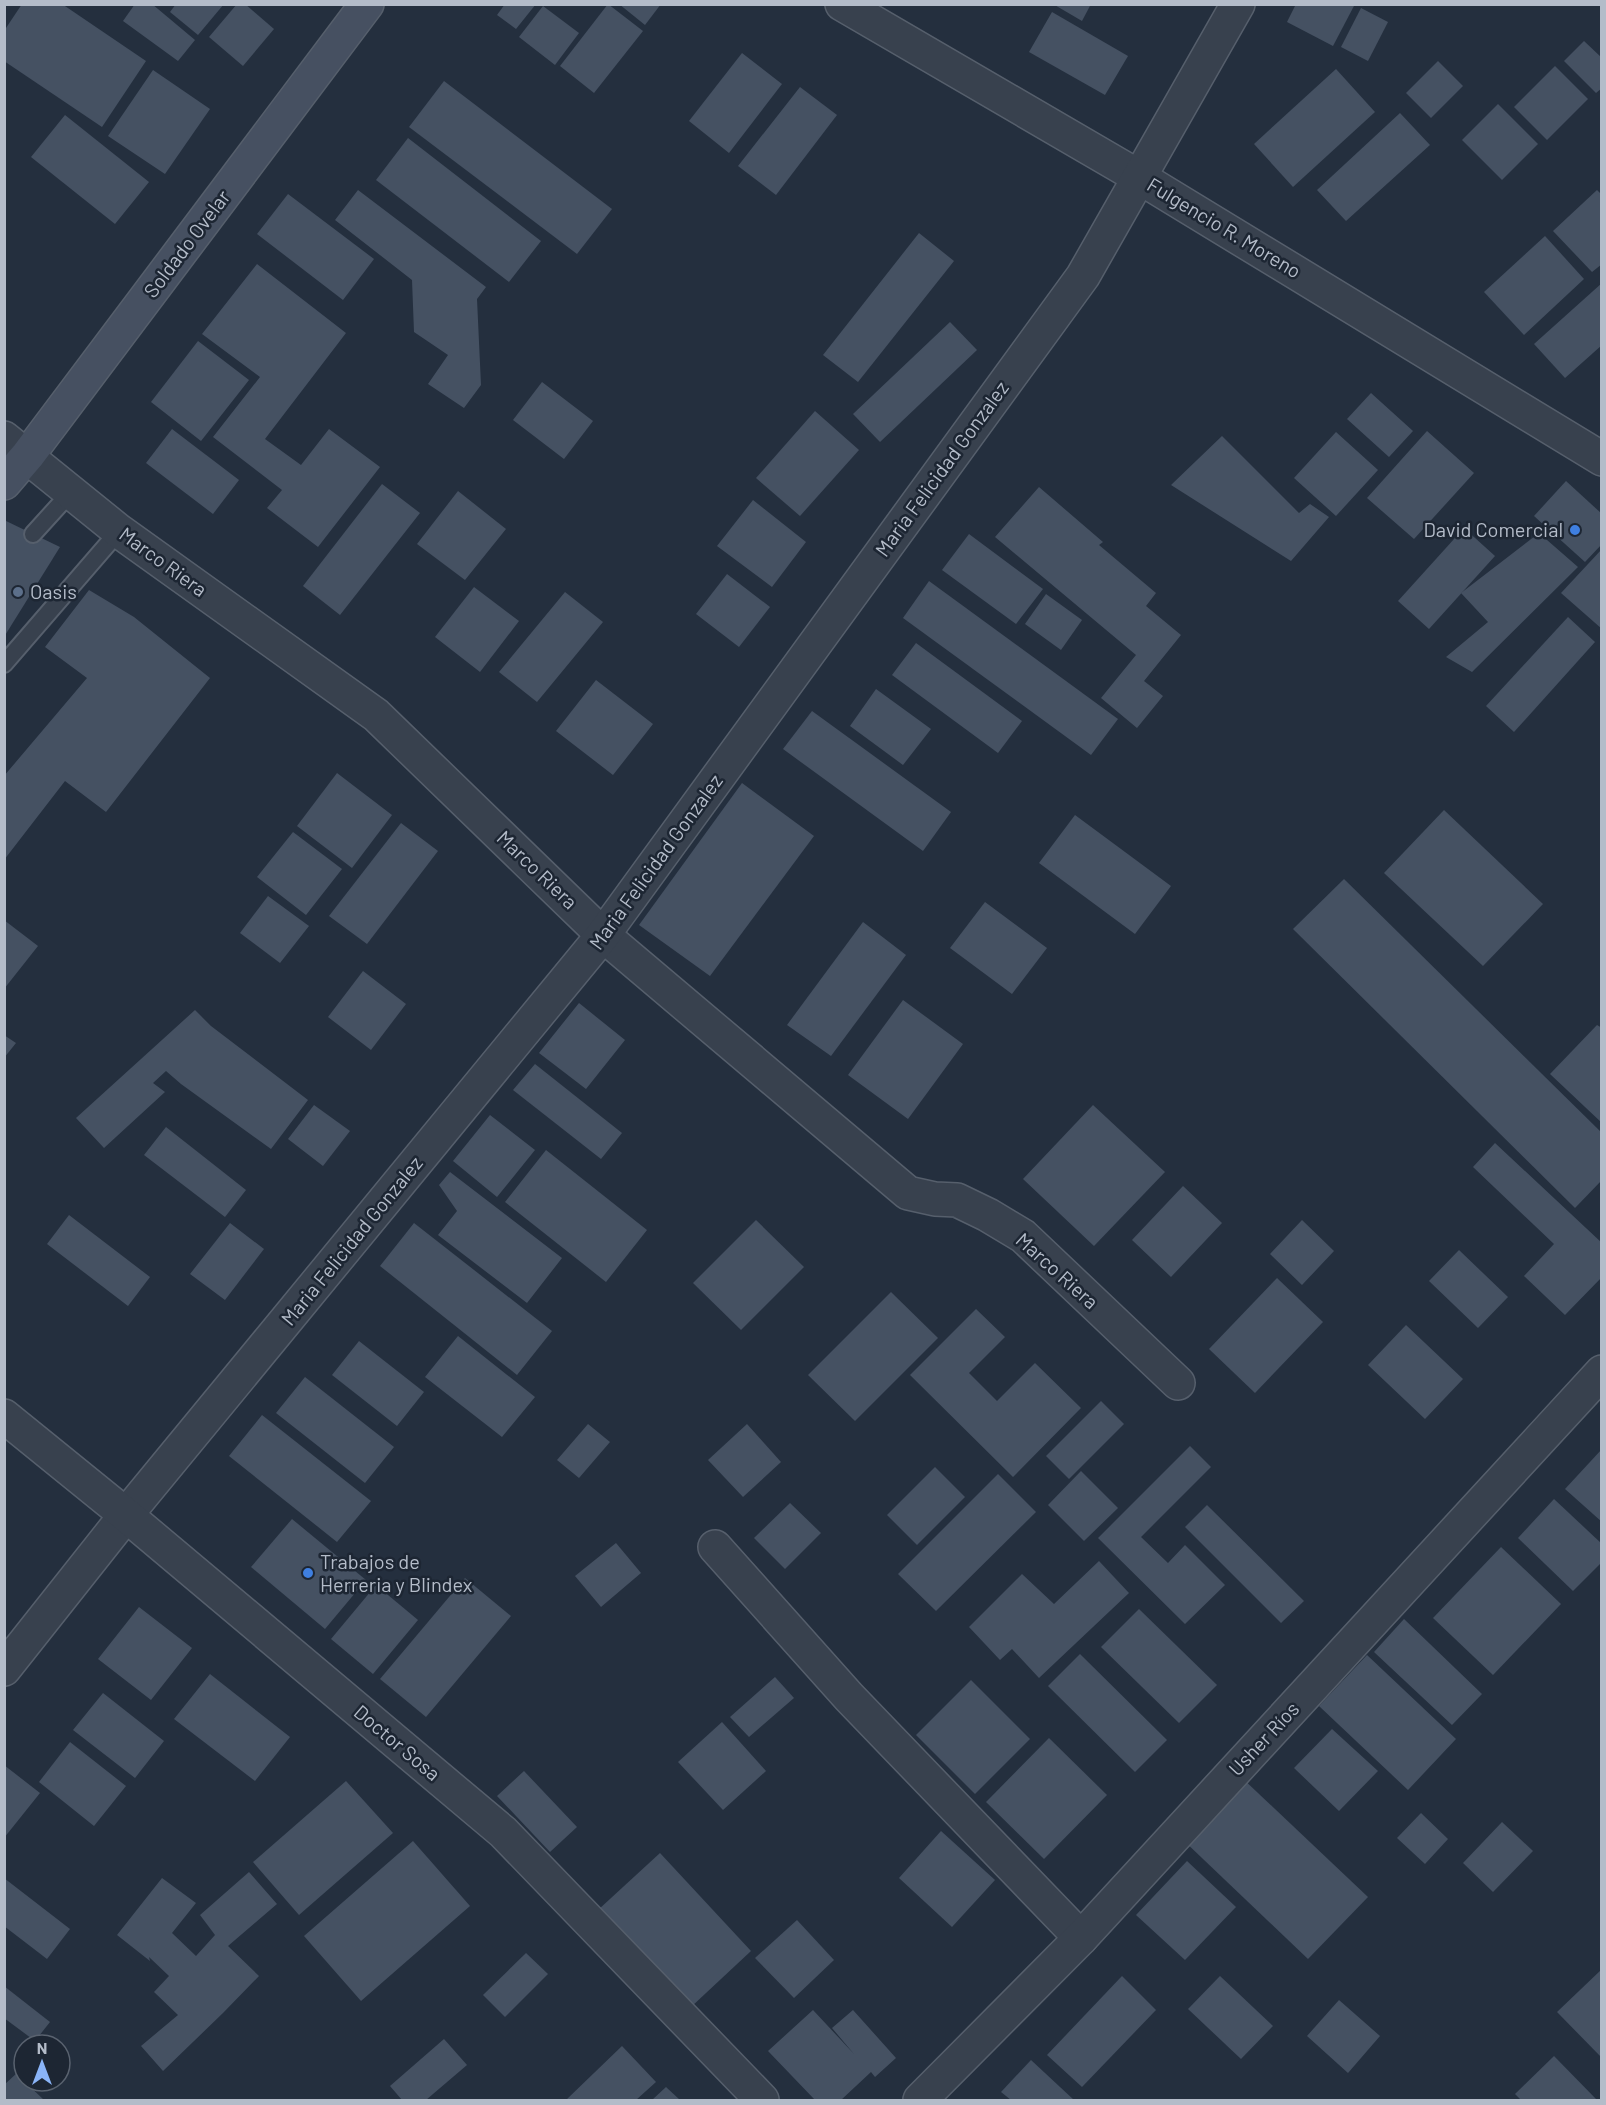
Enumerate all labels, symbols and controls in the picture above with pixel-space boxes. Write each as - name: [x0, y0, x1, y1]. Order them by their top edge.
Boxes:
- street label: Fulgencio R. Moreno: [1143, 172, 1306, 283]
- street label: Soldado Ovelar: [138, 185, 234, 302]
- street label: Maria Felicidad Gonzalez: [870, 376, 1013, 561]
- place label: David Comercial: [1424, 517, 1563, 541]
- street label: Marco Riera: [115, 521, 212, 601]
- marker: David Comercial: [1568, 523, 1582, 537]
- place label: Oasis: [30, 579, 77, 603]
- marker: Oasis: [11, 585, 25, 599]
- street label: Maria Felicidad Gonzalez: [584, 769, 727, 954]
- street label: Marco Riera: [493, 825, 583, 913]
- street label: Maria Felicidad Gonzalez: [276, 1151, 427, 1330]
- street label: Marco Riera: [1012, 1227, 1104, 1313]
- place label: Trabajos de Herreria y Blindex: [320, 1549, 473, 1596]
- marker: Trabajos de Herreria y Blindex: [301, 1566, 315, 1580]
- street label: Usher Ríos: [1223, 1696, 1303, 1780]
- street label: Doctor Sosa: [350, 1699, 446, 1785]
- north arrow: [12, 2033, 72, 2093]
- text: N: [37, 2038, 47, 2057]

